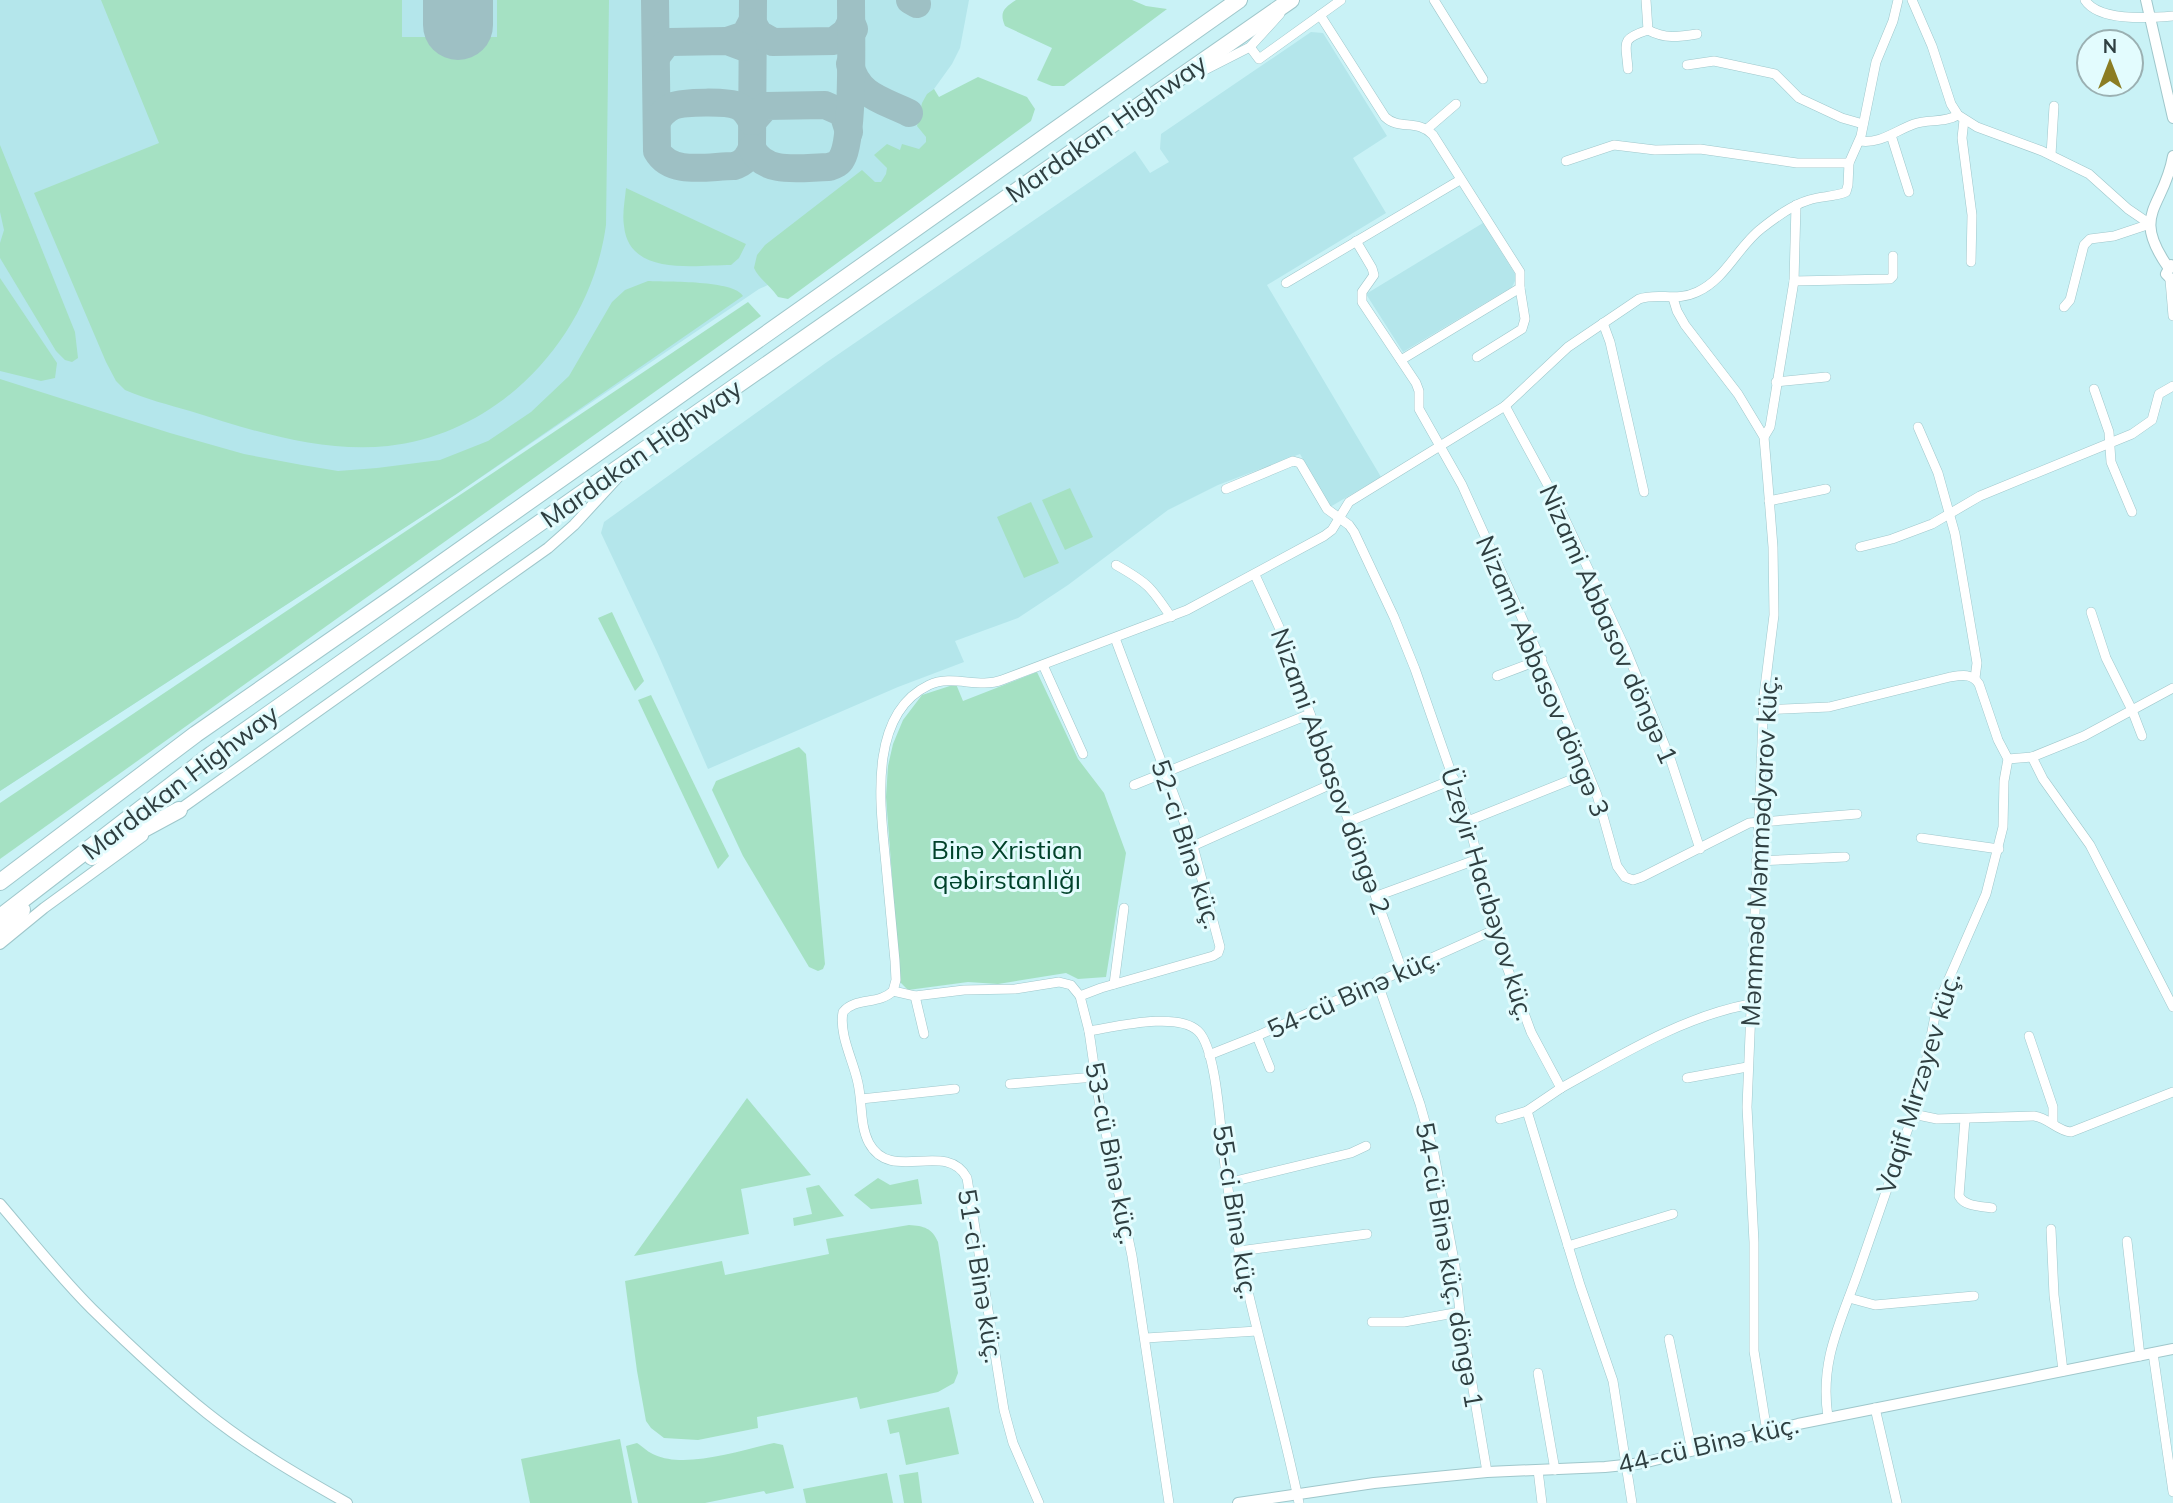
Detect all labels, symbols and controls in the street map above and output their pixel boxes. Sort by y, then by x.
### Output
north arrow [2075,28,2145,98]
text: N [2103,34,2117,58]
street label: Mardakan Highway [999,46,1213,210]
street label: Mardakan Highway [534,371,748,535]
street label: Nizami Abbasov döngə 1 [1532,479,1686,769]
street label: Nizami Abbasov döngə 3 [1469,530,1617,822]
street label: Nizami Abbasov döngə 2 [1264,623,1398,919]
street label: Məmməd Məmmədyarov küç. [1733,675,1785,1027]
street label: Mardakan Highway [75,697,285,867]
street label: 52-ci Binə küç. [1144,755,1230,933]
street label: Üzeyir Hacıbəyov küç. [1434,763,1542,1025]
park label: Binə Xristian qəbirstanlığı [931,833,1083,896]
street label: 54-cü Binə küç. [1262,940,1444,1046]
street label: Vaqif Mirzəyev küç. [1869,968,1967,1198]
street label: 53-cü Binə küç. [1078,1059,1146,1247]
street label: 54-cü Binə küç. döngə 1 [1409,1120,1491,1410]
street label: 55-ci Binə küç. [1206,1122,1266,1302]
street label: 51-ci Binə küç. [951,1186,1011,1366]
street label: 44-cü Binə küç. [1614,1407,1802,1481]

